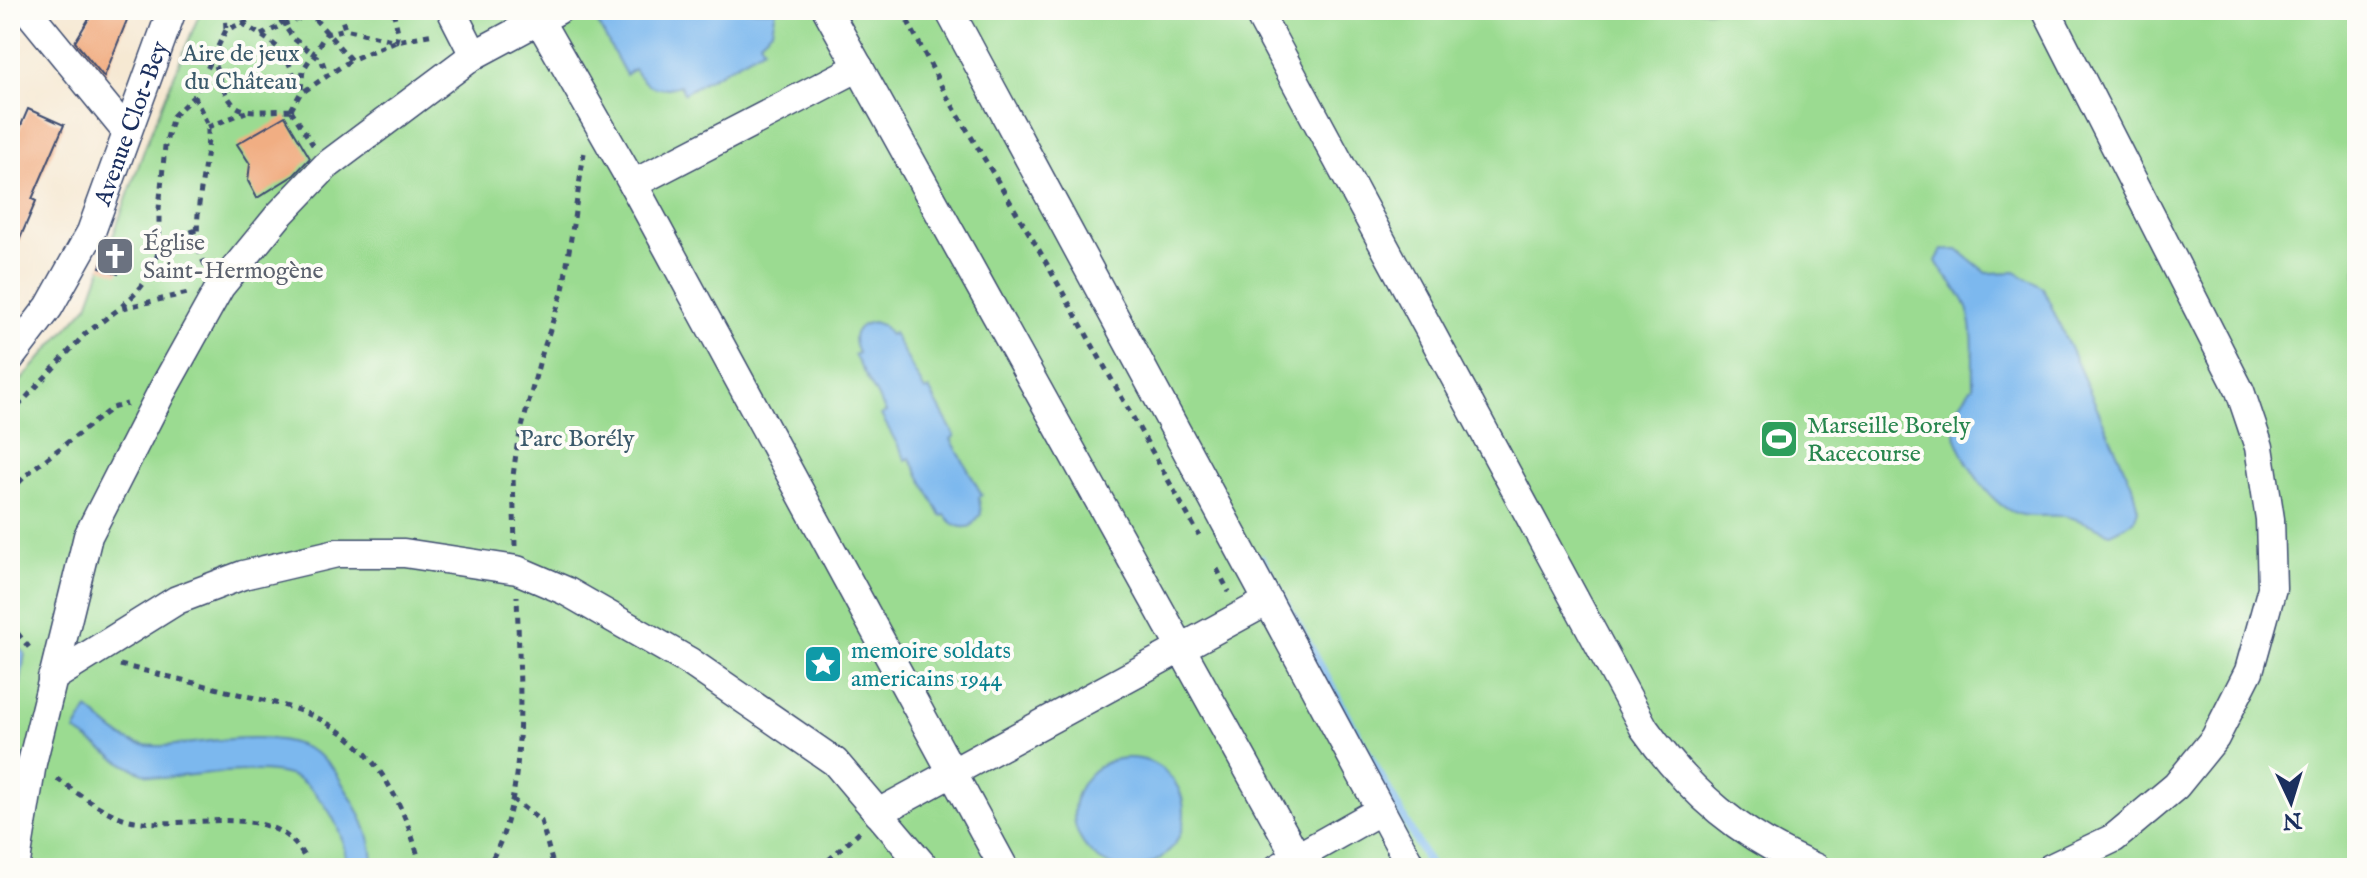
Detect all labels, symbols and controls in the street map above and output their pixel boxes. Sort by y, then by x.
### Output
street label: Avenue Clot-Bey [88,37,176,211]
park label: Aire de jeux du Château [181,39,300,98]
place label: Église Saint-Hermogène [143,228,324,287]
church icon: Église Saint-Hermogène [94,235,136,277]
place label: Marseille Borely Racecourse [1807,411,1971,470]
sports icon: Marseille Borely Racecourse [1758,418,1800,460]
park label: Parc Borély [519,424,635,455]
place label: memoire soldats americains 1944 [851,636,1011,695]
place icon: memoire soldats americains 1944 [802,643,844,685]
north arrow [2251,762,2331,842]
text: N [2282,805,2304,835]

